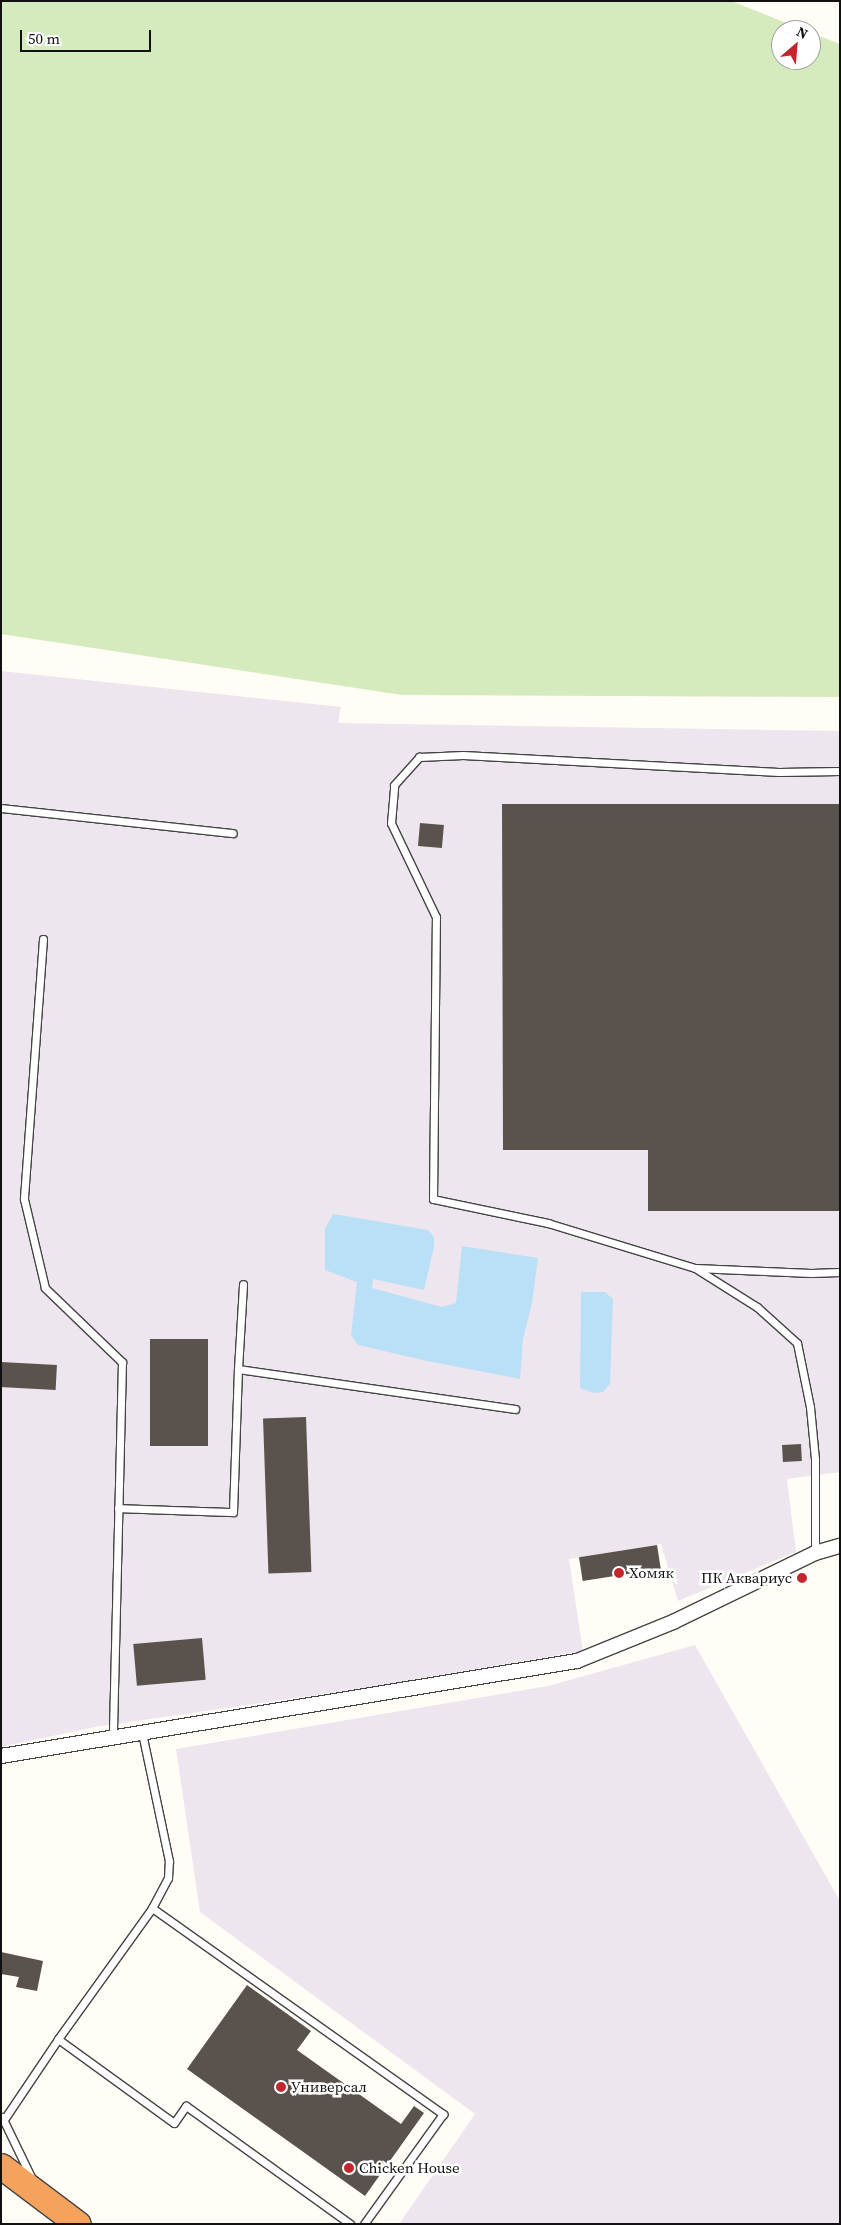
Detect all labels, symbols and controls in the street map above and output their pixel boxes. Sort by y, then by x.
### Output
scale bar [22,20,154,52]
north arrow [771,20,821,70]
text: N [793,21,811,44]
text: 50 m [28,28,60,49]
place label: Хомяк [629,1564,674,1582]
marker: Хомяк [613,1567,625,1579]
place label: ПК Аквариус [701,1569,792,1587]
marker: ПК Аквариус [796,1572,808,1584]
place label: Универсал [291,2078,367,2096]
marker: Универсал [275,2081,287,2093]
place label: Chicken House [359,2159,460,2177]
marker: Chicken House [343,2162,355,2174]

